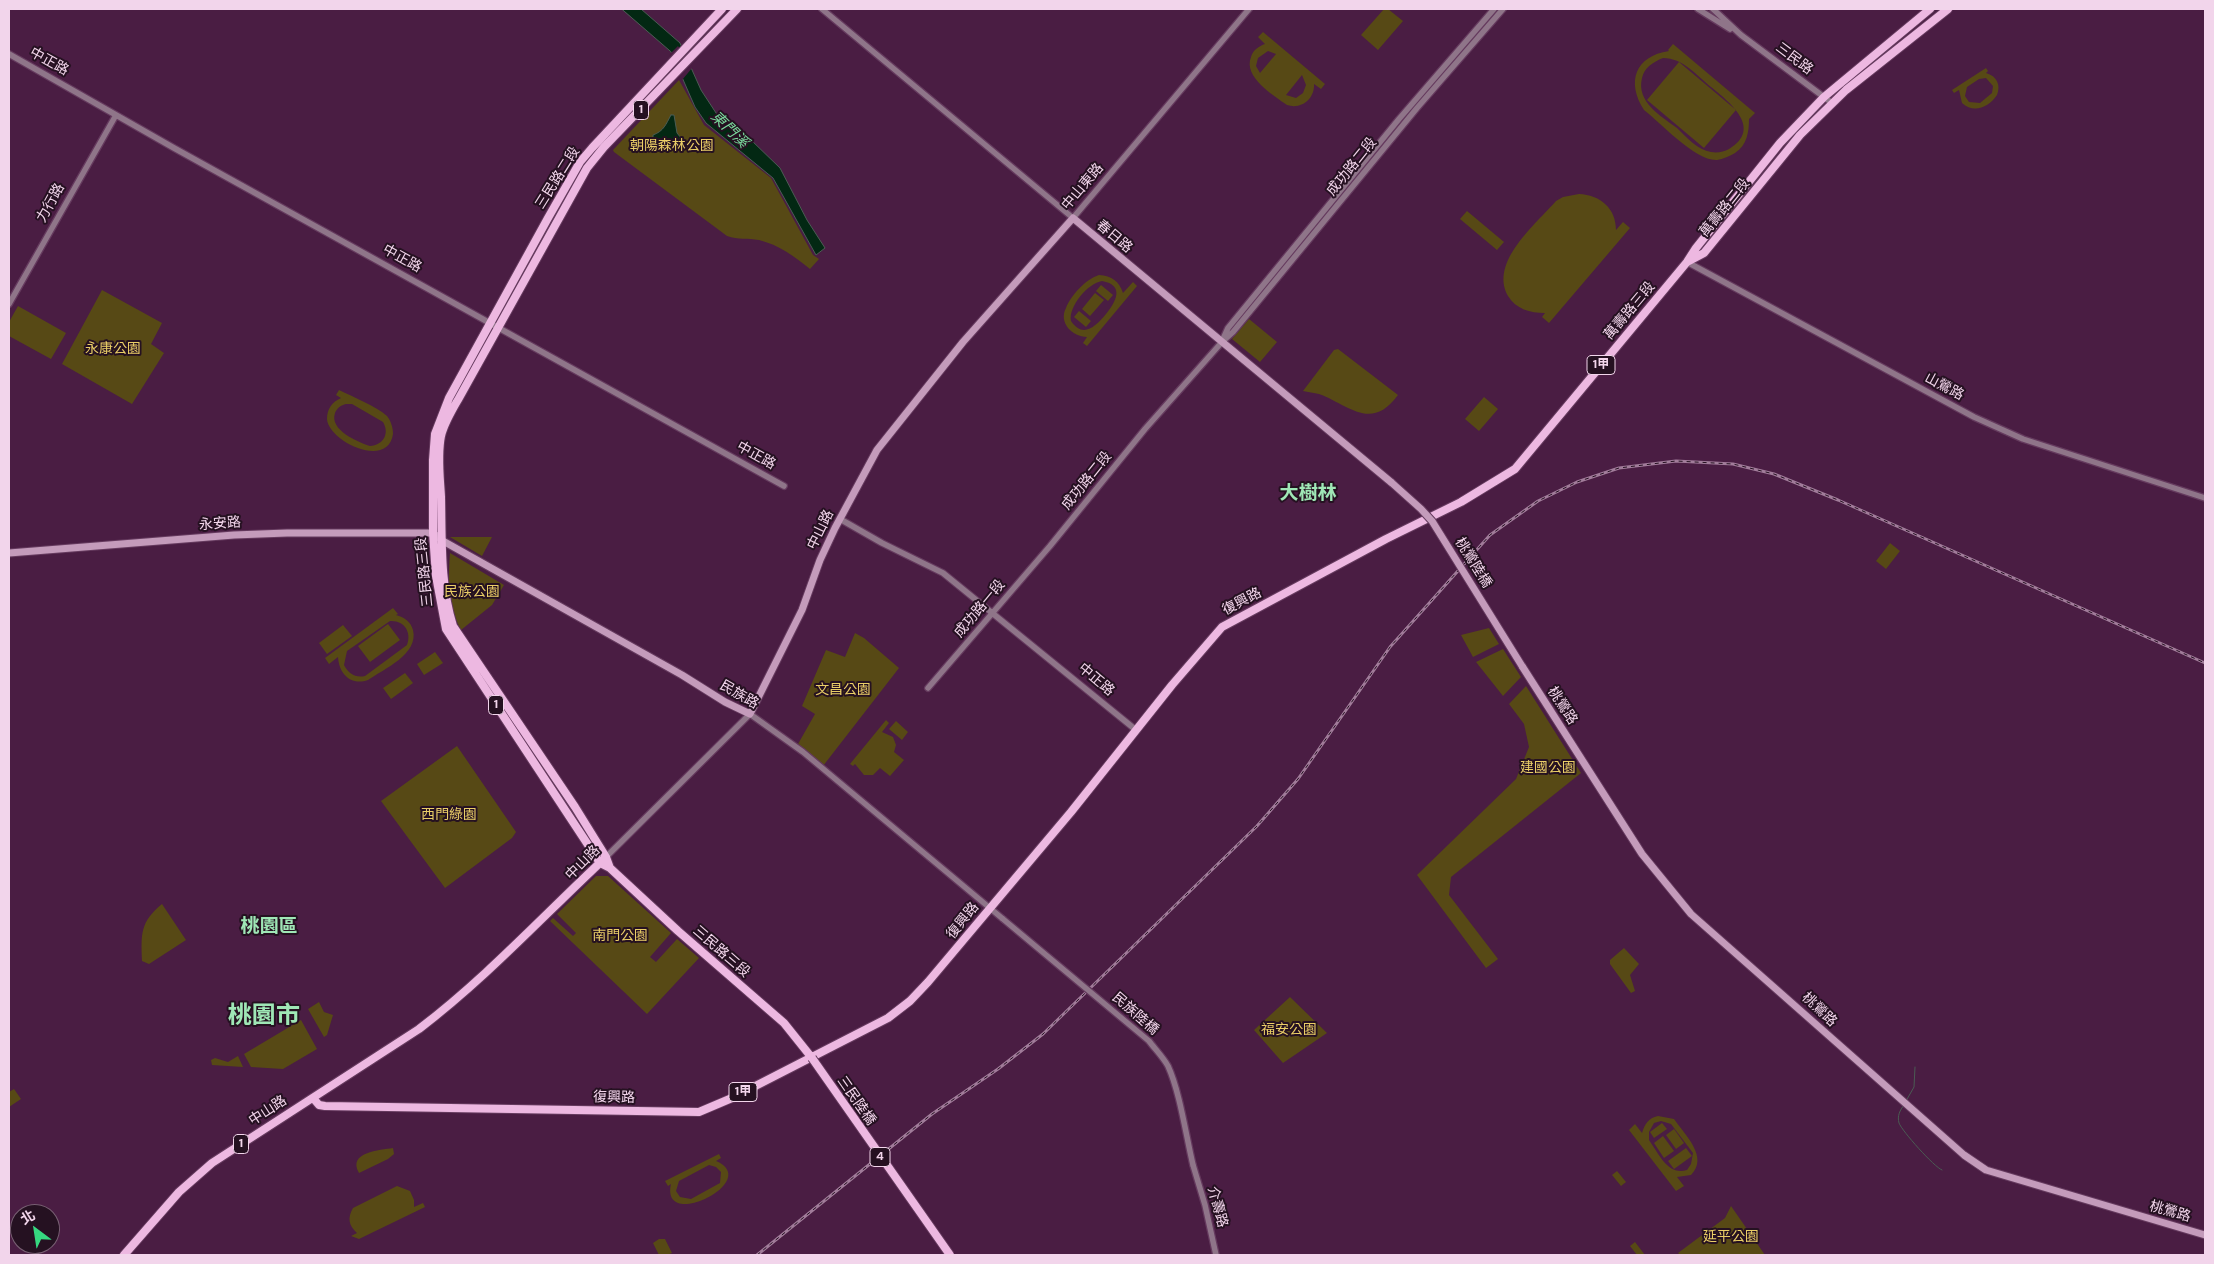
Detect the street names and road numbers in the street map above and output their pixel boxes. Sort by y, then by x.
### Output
street label: 三民路 [1772,40,1816,78]
street label: 中正路 [27,44,71,80]
road number: 1 [634,100,648,120]
street label: 成功路二段 [1323,135,1381,199]
street label: 三民路二段 [532,144,584,212]
street label: 中山東路 [1059,160,1107,214]
street label: 萬壽路二段 [1696,176,1754,240]
street label: 力行路 [33,181,69,225]
street label: 春日路 [1093,217,1135,257]
street label: 中正路 [380,241,424,277]
street label: 萬壽路三段 [1601,279,1659,343]
road number: 1甲 [1587,356,1615,374]
street label: 山鶯路 [1922,370,1966,404]
street label: 中正路 [734,438,778,474]
street label: 成功路二段 [1058,449,1116,513]
street label: 中山路 [804,507,838,553]
street label: 永安路 [198,514,242,534]
street label: 桃鶯陸橋 [1451,535,1495,591]
street label: 三民路三段 [413,536,437,608]
street label: 成功路一段 [951,577,1009,641]
street label: 復興路 [1220,585,1264,619]
street label: 中正路 [1075,660,1117,700]
street label: 民族路 [717,677,761,713]
street label: 桃鶯路 [1544,684,1580,728]
road number: 1 [488,696,504,714]
street label: 中山路 [562,842,604,884]
street label: 復興路 [943,899,983,943]
street label: 三民路三段 [689,923,753,981]
street label: 民族陸橋 [1108,989,1162,1039]
street label: 桃鶯路 [1798,990,1840,1030]
street label: 三民陸橋 [833,1073,879,1129]
road number: 1甲 [729,1082,757,1102]
street label: 復興路 [593,1089,635,1107]
street label: 中山路 [246,1093,290,1129]
road number: 1 [234,1134,248,1154]
road number: 4 [870,1148,890,1166]
street label: 介壽路 [1203,1185,1231,1229]
street label: 桃鶯路 [2147,1198,2193,1226]

